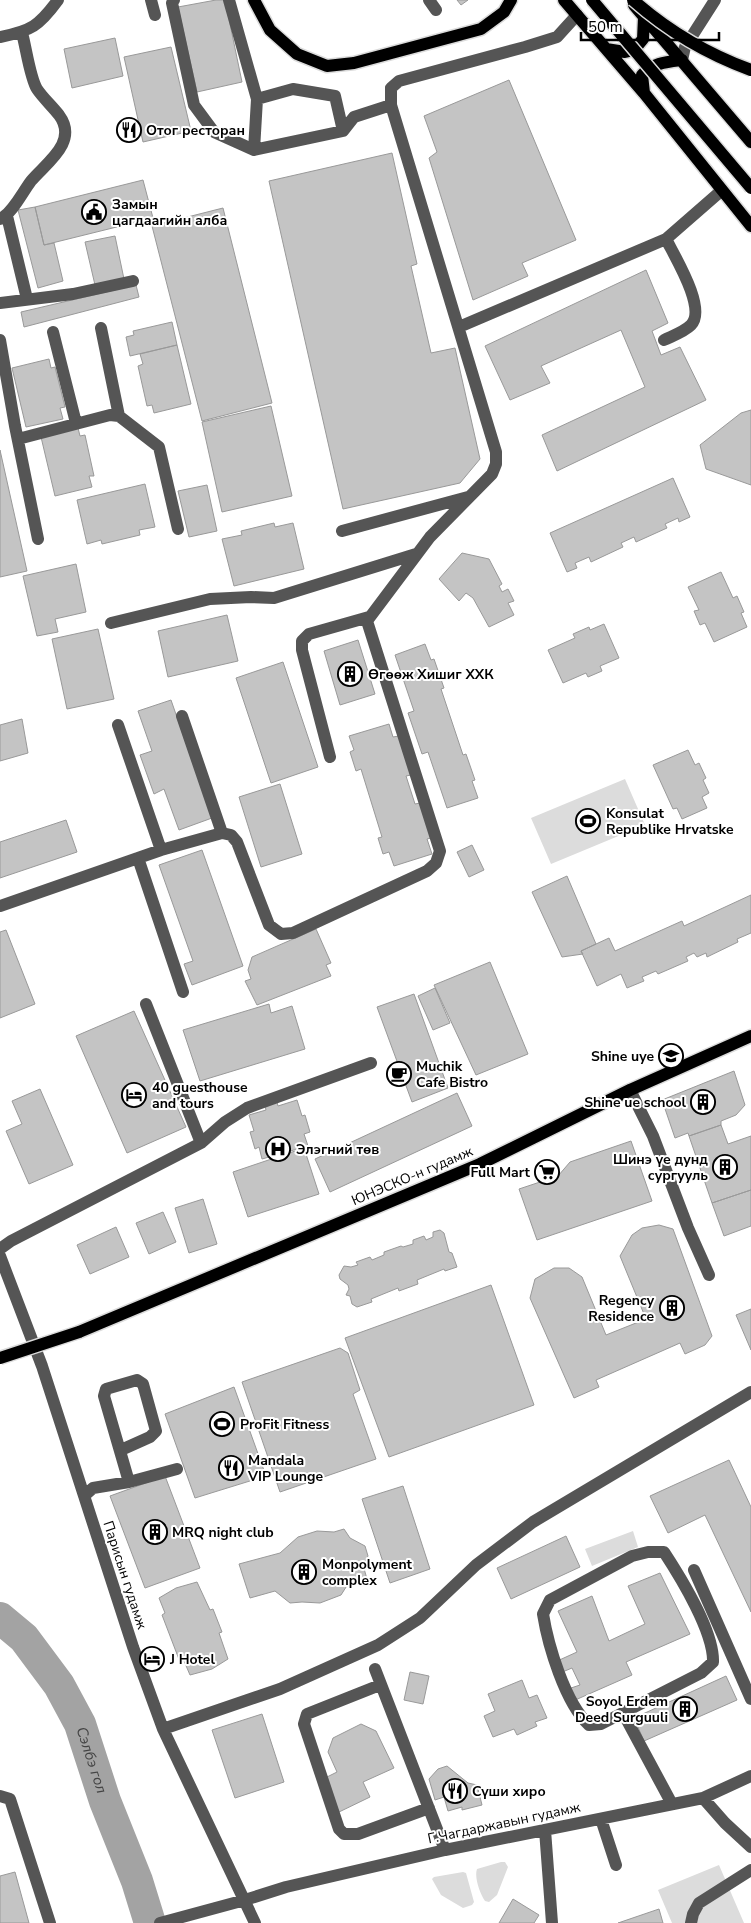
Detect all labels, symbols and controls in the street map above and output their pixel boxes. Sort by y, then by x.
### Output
scale bar [581,10,718,42]
text: 50 m [588,17,623,37]
restaurant icon: Отог ресторан [116,117,142,143]
place label: Отог ресторан [146,121,245,140]
place label: Замын цагдаагийн алба [112,195,227,230]
public building icon: Замын цагдаагийн алба [81,199,107,225]
building icon: Өгөөж Хишиг ХХК [337,661,363,687]
place label: Өгөөж Хишиг ХХК [368,665,494,684]
place label: Konsulat Republike Hrvatske [606,804,734,839]
sports icon: Konsulat Republike Hrvatske [575,808,601,834]
school or university icon: Shine uye [658,1043,684,1069]
place label: Shine uye [591,1047,654,1066]
place label: Muchik Cafe Bistro [416,1057,488,1092]
cafe icon: Muchik Cafe Bistro [386,1061,412,1087]
place label: 40 guesthouse and tours [152,1078,248,1113]
hotel icon: 40 guesthouse and tours [121,1082,147,1108]
building icon: Shine ue school [690,1089,716,1115]
place label: Shine ue school [584,1093,687,1112]
hospital icon: Элэгний төв [265,1136,291,1162]
place label: Элэгний төв [296,1140,379,1159]
street label: ЮНЭСКО-н гудамж [348,1142,476,1210]
place label: Шинэ үе дунд сургууль [613,1150,708,1185]
building icon: Шинэ үе дунд сургууль [712,1154,738,1180]
supermarket icon: Full Mart [534,1159,560,1185]
place label: Full Mart [470,1163,531,1182]
place label: Regency Residence [588,1291,655,1326]
building icon: Regency Residence [659,1295,685,1321]
sports icon: ProFit Fitness [209,1411,235,1437]
place label: ProFit Fitness [240,1415,329,1434]
place label: Mandala VIP Lounge [247,1451,323,1486]
restaurant icon: Mandala VIP Lounge [218,1455,244,1481]
street label: Парисын гудамж [99,1519,151,1631]
building icon: MRQ night club [142,1519,168,1545]
place label: MRQ night club [172,1523,274,1542]
place label: Monpolyment complex [322,1555,413,1590]
building icon: Monpolyment complex [291,1559,317,1585]
hotel icon: J Hotel [139,1646,165,1672]
place label: J Hotel [169,1650,215,1669]
place label: Soyol Erdem Deed Surguuli [575,1692,668,1727]
building icon: Soyol Erdem Deed Surguuli [672,1696,698,1722]
water label: Сэлбэ гол [72,1724,112,1796]
restaurant icon: Сүши хиро [442,1778,468,1804]
place label: Сүши хиро [472,1782,546,1801]
street label: Г.Чагдаржавын гудамж [426,1798,582,1848]

